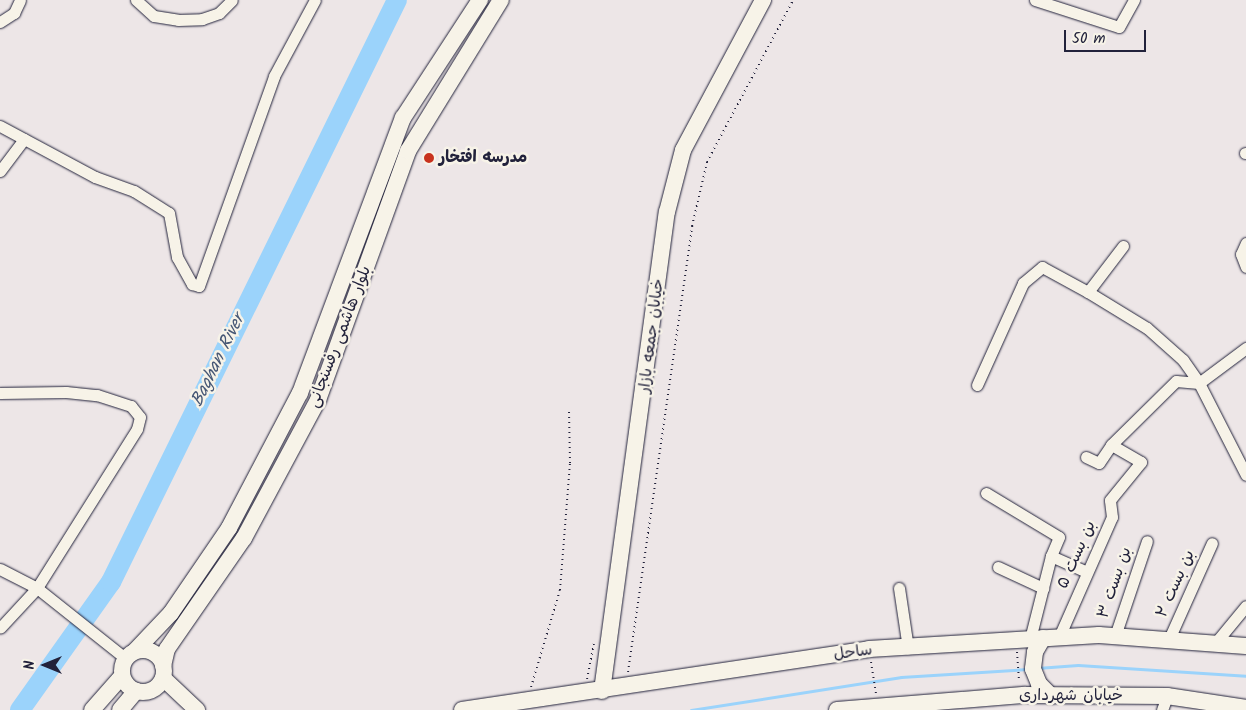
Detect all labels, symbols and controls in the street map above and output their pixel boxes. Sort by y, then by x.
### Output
scale bar [1066,20,1148,52]
text: 50 m [1072,27,1106,51]
place label: مدرسه افتخار [439,148,527,168]
marker: مدرسه افتخار [423,152,435,164]
street label: بلوار هاشمی رفسنجانی [304,263,376,411]
street label: خیابان جمعه بازار [635,278,669,394]
water label: Baghan River [187,311,251,411]
street label: بن بست ۵ [1054,518,1100,592]
street label: بن بست ۳ [1094,545,1136,621]
street label: بن بست ۲ [1153,547,1199,621]
north arrow [20,640,70,690]
street label: ساحل [832,641,874,665]
text: N [19,661,41,669]
street label: خیابان شهرداری [1019,686,1123,706]

